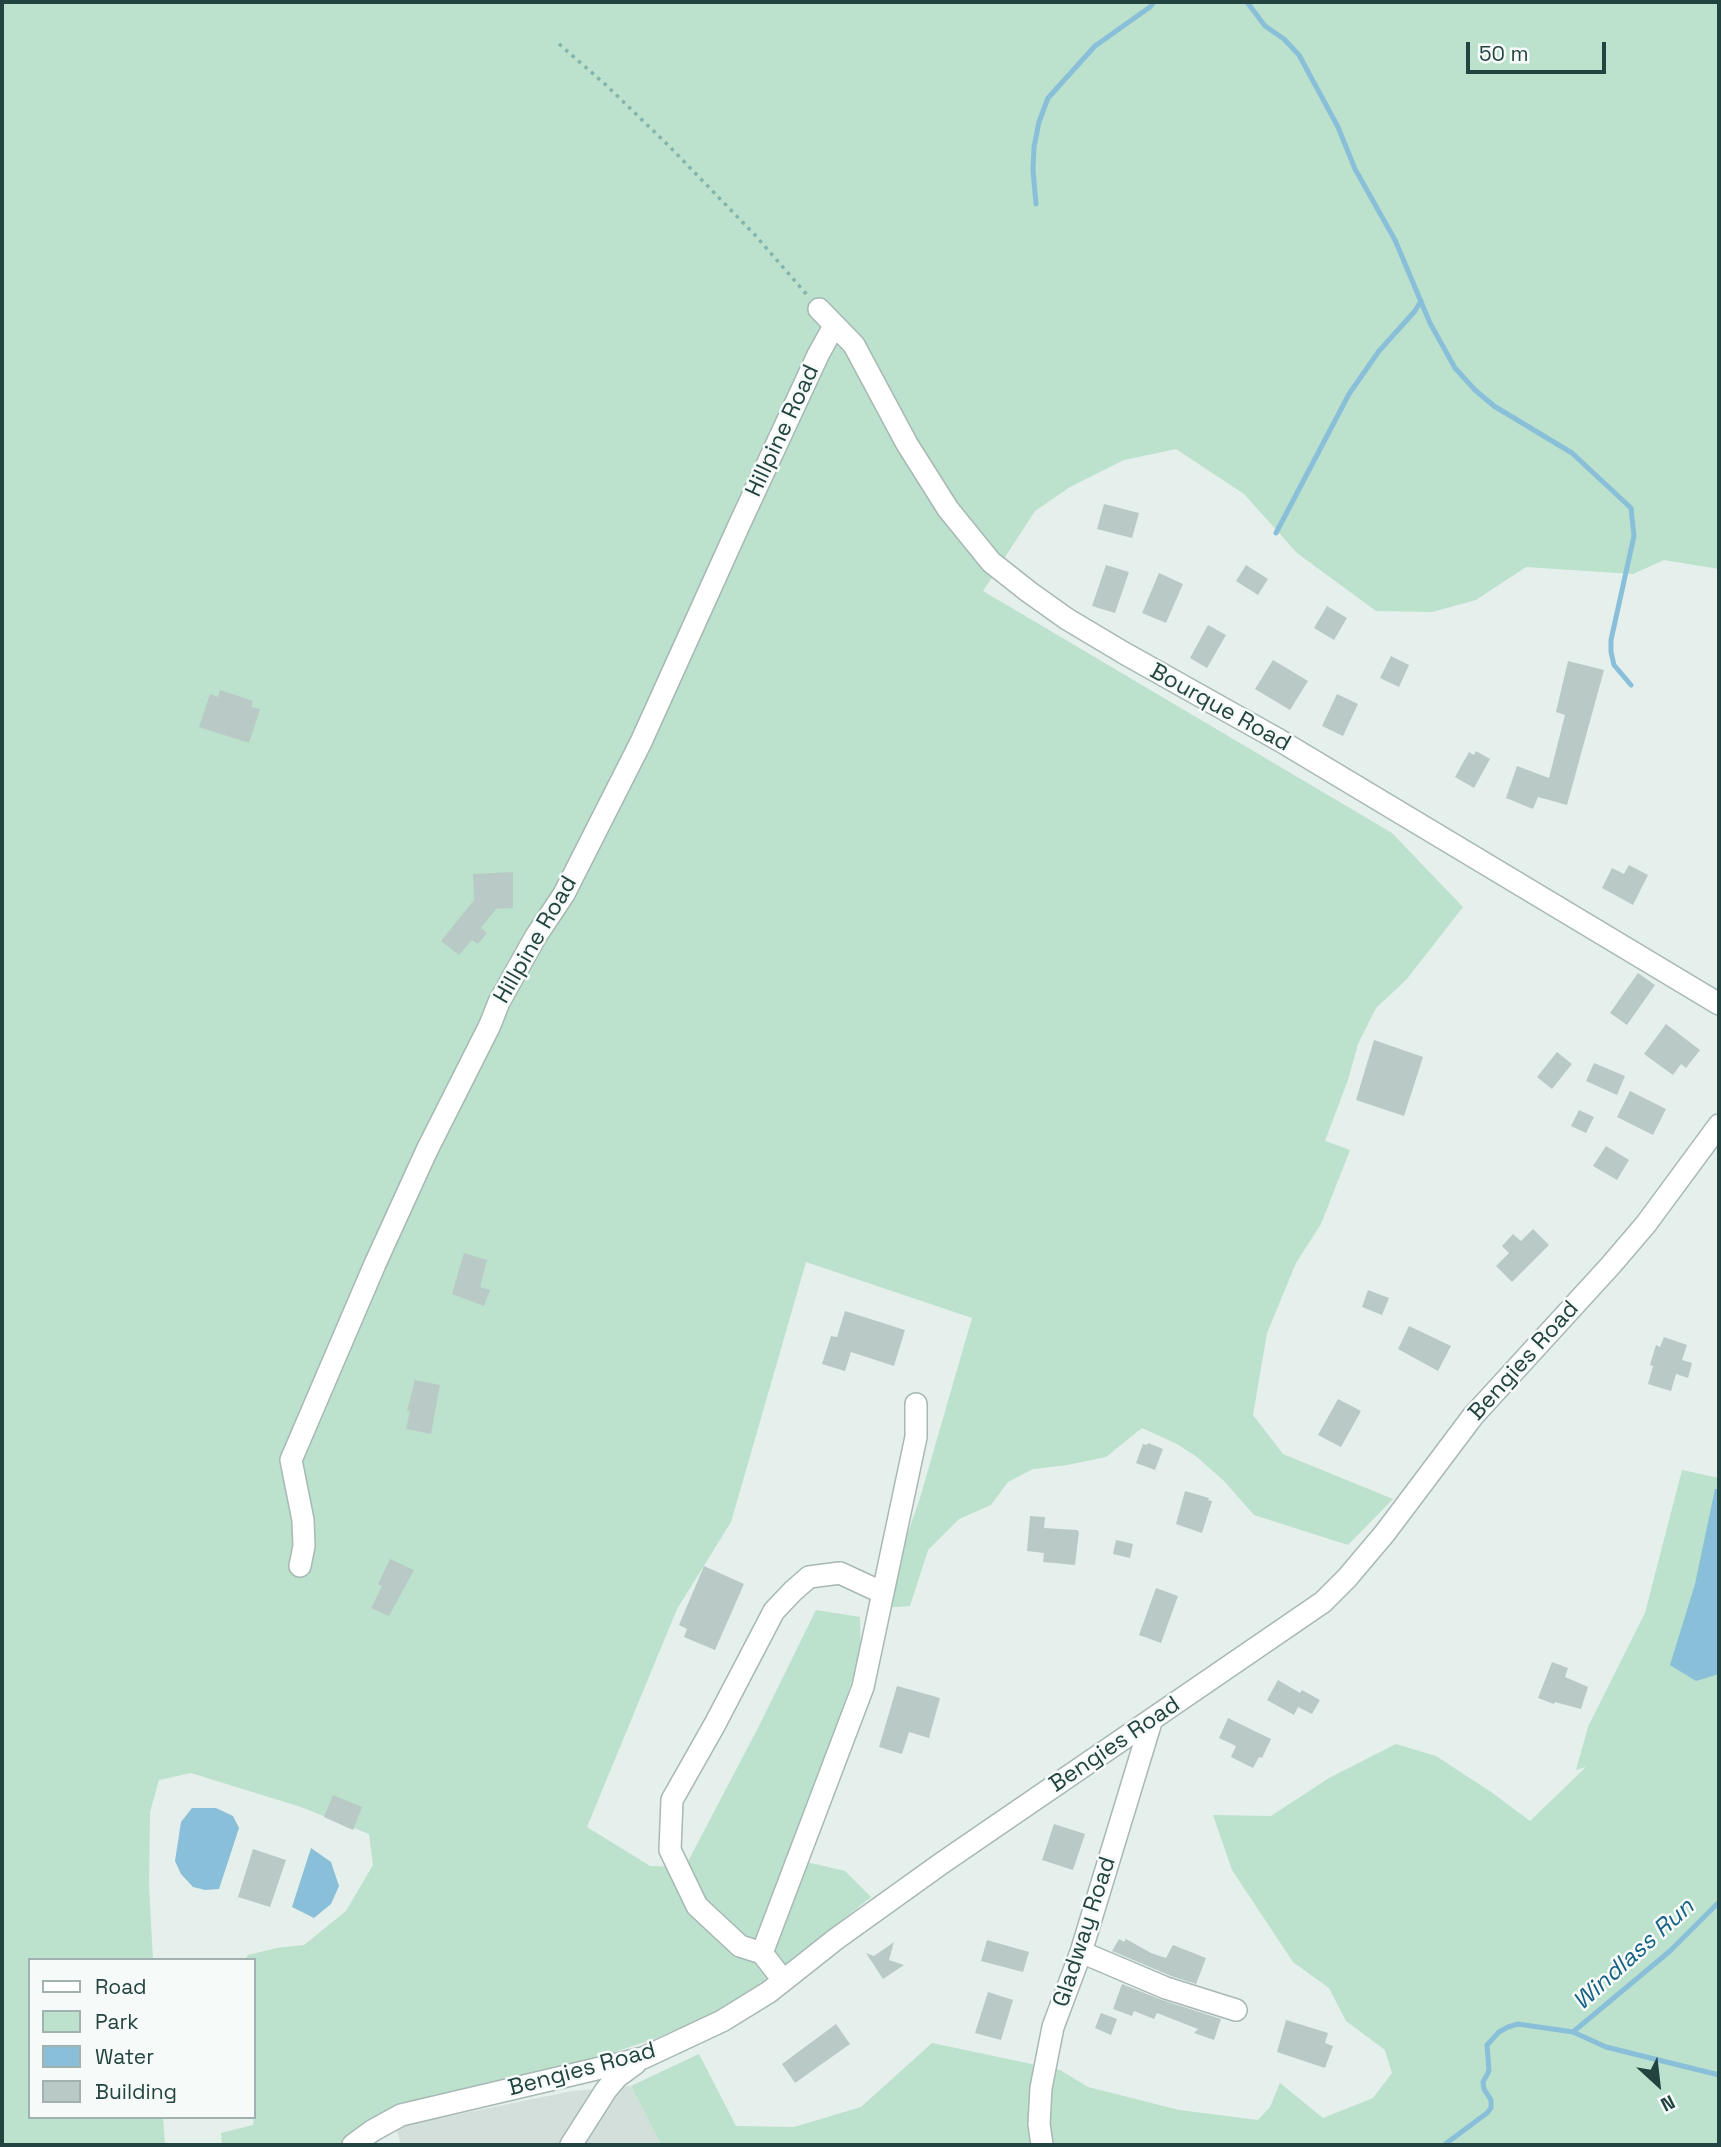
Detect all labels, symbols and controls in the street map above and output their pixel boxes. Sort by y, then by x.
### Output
scale bar [1469,28,1609,72]
text: 50 m [1479,40,1529,67]
street label: Hillpine Road [740,361,826,501]
street label: Bourque Road [1145,658,1295,758]
street label: Hillpine Road [488,871,584,1009]
street label: Bengies Road [1463,1296,1585,1426]
street label: Bengies Road [1045,1691,1185,1799]
street label: Gladway Road [1048,1853,1122,2011]
water label: Windlass Run [1568,1893,1700,2017]
legend [28,1958,256,2119]
text: Road [95,1973,147,2000]
text: Park [95,2008,139,2035]
street label: Bengies Road [505,2037,659,2103]
text: Water [95,2043,154,2070]
north arrow [1623,2049,1693,2119]
text: Building [95,2078,177,2105]
text: N [1656,2089,1679,2117]

